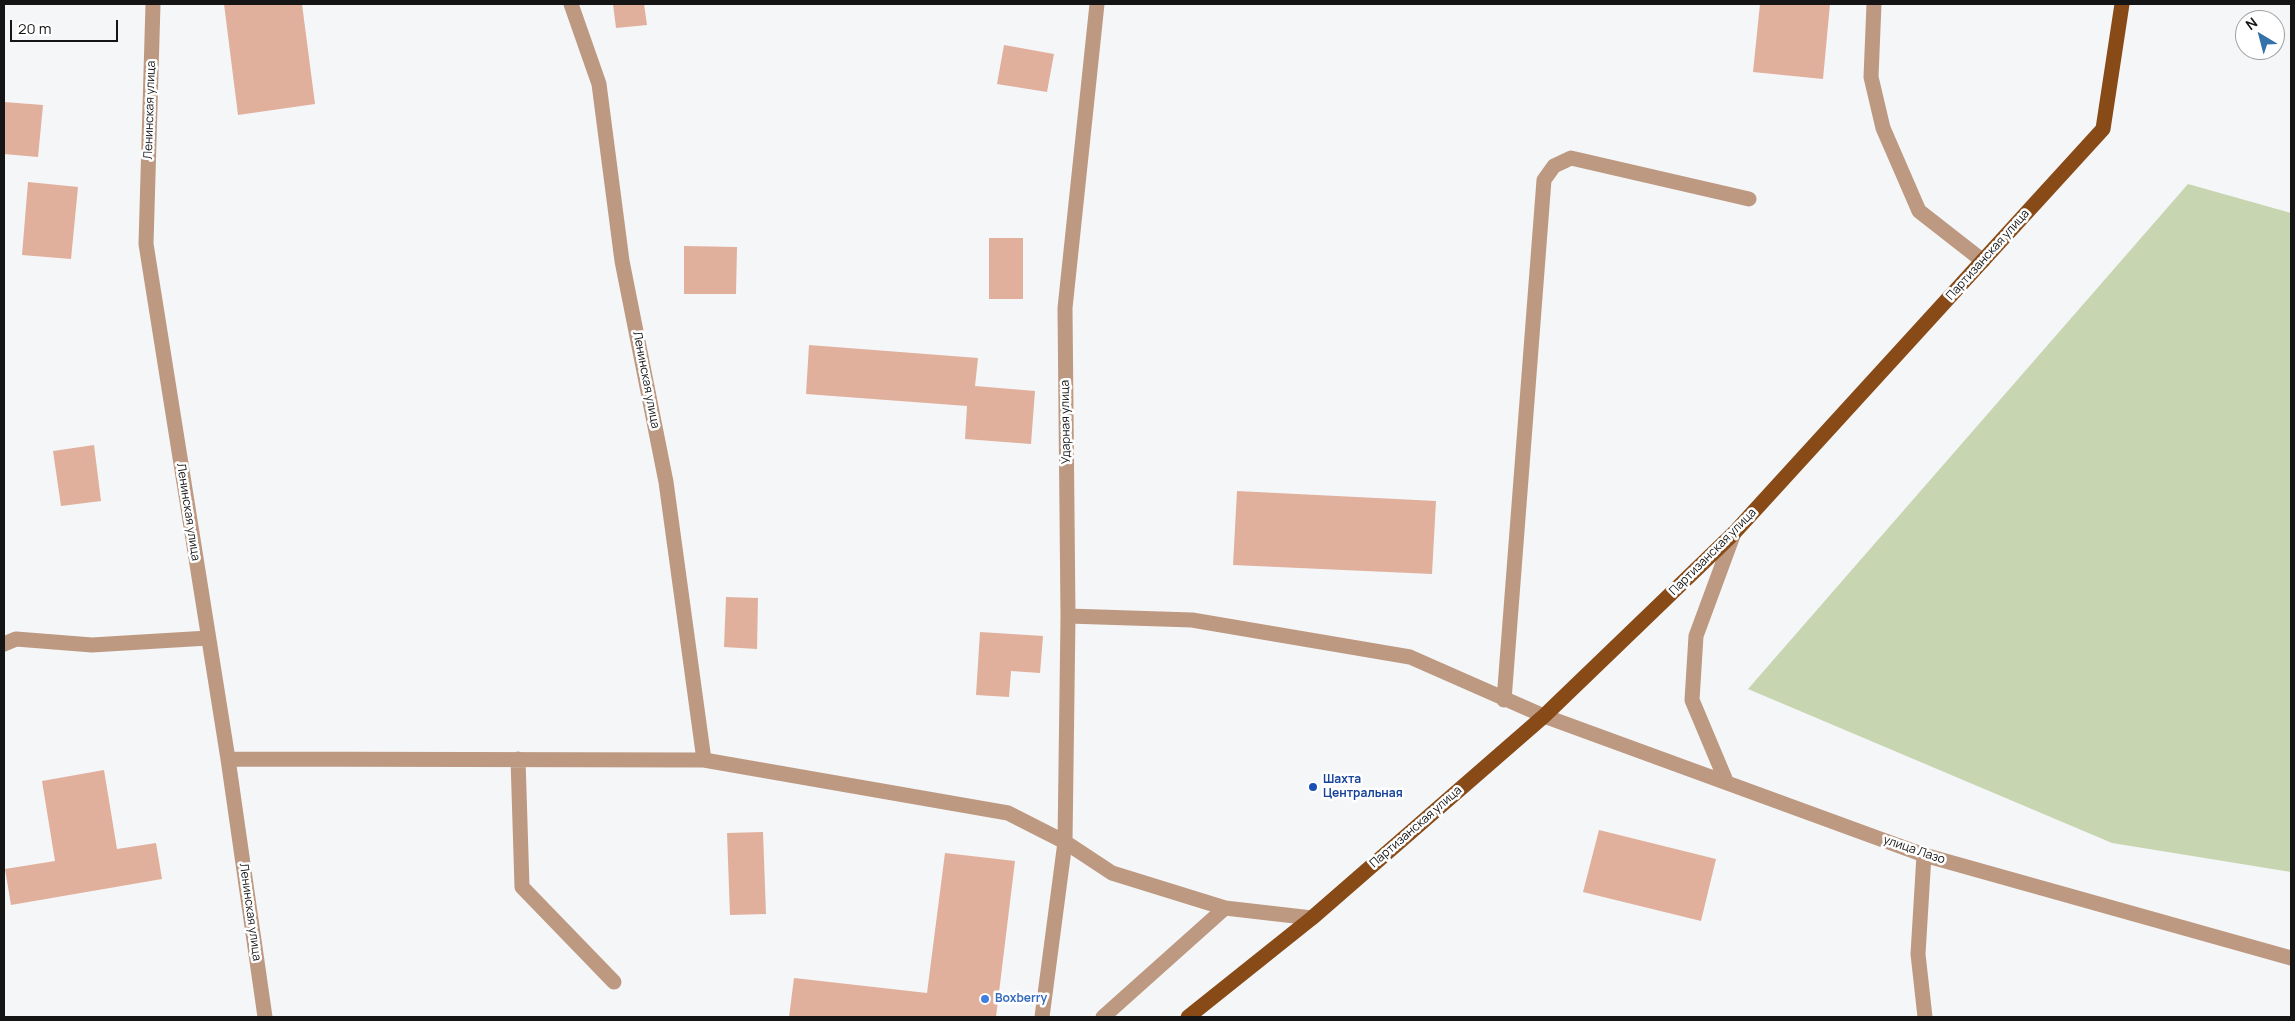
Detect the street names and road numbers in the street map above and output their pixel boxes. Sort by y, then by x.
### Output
street label: Ленинская улица [141,60,159,160]
street label: Партизанская улица [1944,207,2032,303]
street label: Ленинская улица [630,330,662,430]
street label: Ударная улица [1058,380,1074,464]
street label: Ленинская улица [173,462,203,562]
street label: Партизанская улица [1667,506,1759,598]
street label: Партизанская улица [1367,783,1465,871]
street label: улица Лазо [1881,833,1947,867]
street label: Ленинская улица [236,862,264,962]

